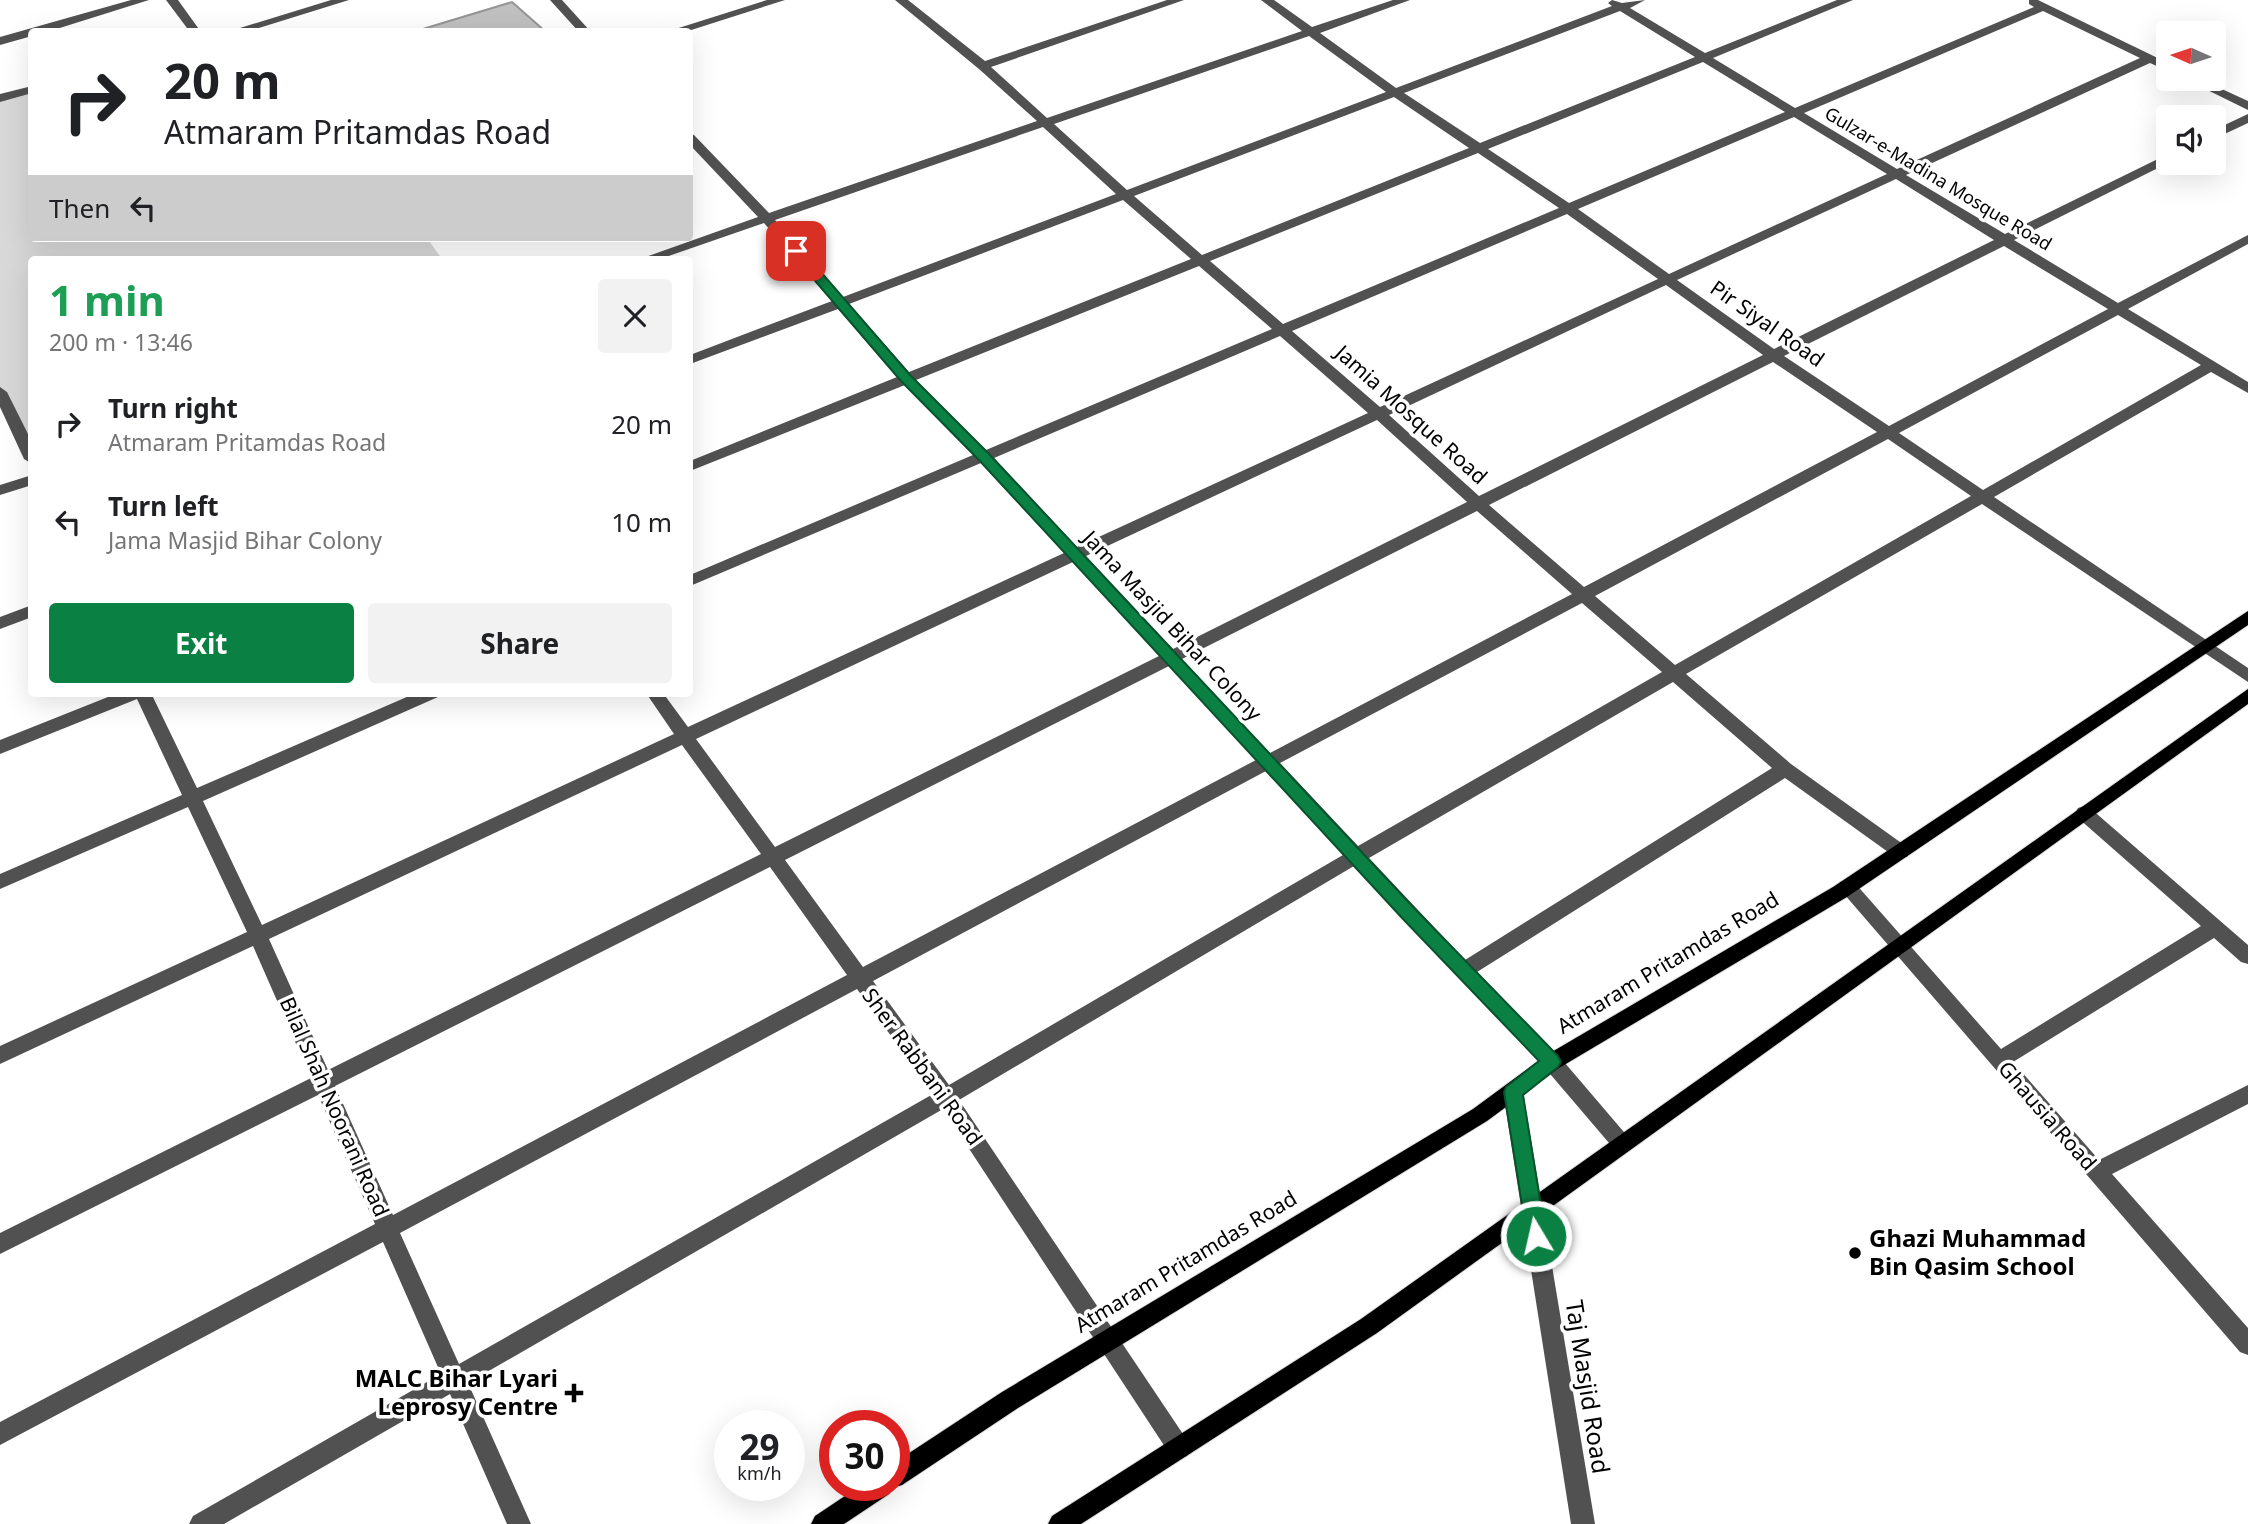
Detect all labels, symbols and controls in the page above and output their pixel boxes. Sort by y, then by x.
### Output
north arrow [2156,21,2226,91]
map controls [2156,21,2226,175]
text: 20 m [164,47,281,113]
icon: right [49,56,140,147]
street label: Gulzar-e-Madina Mosque Road [1821,101,2056,256]
button: sound [2156,105,2226,175]
text: Atmaram Pritamdas Road [164,110,551,153]
icon: left [124,189,162,227]
text: Then [49,190,110,226]
pin [766,221,826,281]
icon: arrive [777,232,815,270]
text: 1 min [49,271,165,328]
street label: Pir Siyal Road [1705,274,1830,373]
button: close [598,279,672,353]
text: 200 m · 13:46 [49,326,193,358]
street label: Jamia Mosque Road [1328,337,1494,490]
text: Turn right [108,390,238,426]
icon: right [49,405,87,443]
text: 20 m [611,406,672,442]
text: Atmaram Pritamdas Road [108,426,386,458]
text: Turn left [108,488,219,524]
icon: left [49,503,87,541]
text: 10 m [611,504,672,540]
street label: Jama Masjid Bihar Colony [1076,523,1268,727]
text: Jama Masjid Bihar Colony [108,524,382,556]
button: Exit [49,603,354,683]
button: Share [368,603,672,683]
street label: Atmaram Pritamdas Road [1551,885,1784,1040]
street label: Sher Rabbani Road [856,982,989,1150]
street label: Bilal Shah Noorani Road [274,992,396,1221]
street label: Ghausia Road [1993,1055,2103,1176]
street label: Atmaram Pritamdas Road [1069,1184,1302,1339]
position arrow [1499,1199,1573,1273]
place label: Ghazi Muhammad Bin Qasim School [1869,1221,2086,1282]
marker: Ghazi Muhammad Bin Qasim School [1847,1245,1863,1261]
street label: Taj Masjid Road [1558,1298,1618,1476]
place label: MALC Bihar Lyari Leprosy Centre [355,1361,558,1422]
marker: MALC Bihar Lyari Leprosy Centre [564,1383,584,1403]
speed limit sign: 30 [819,1410,910,1501]
text: 29 [739,1423,780,1470]
text: km/h [737,1461,782,1485]

